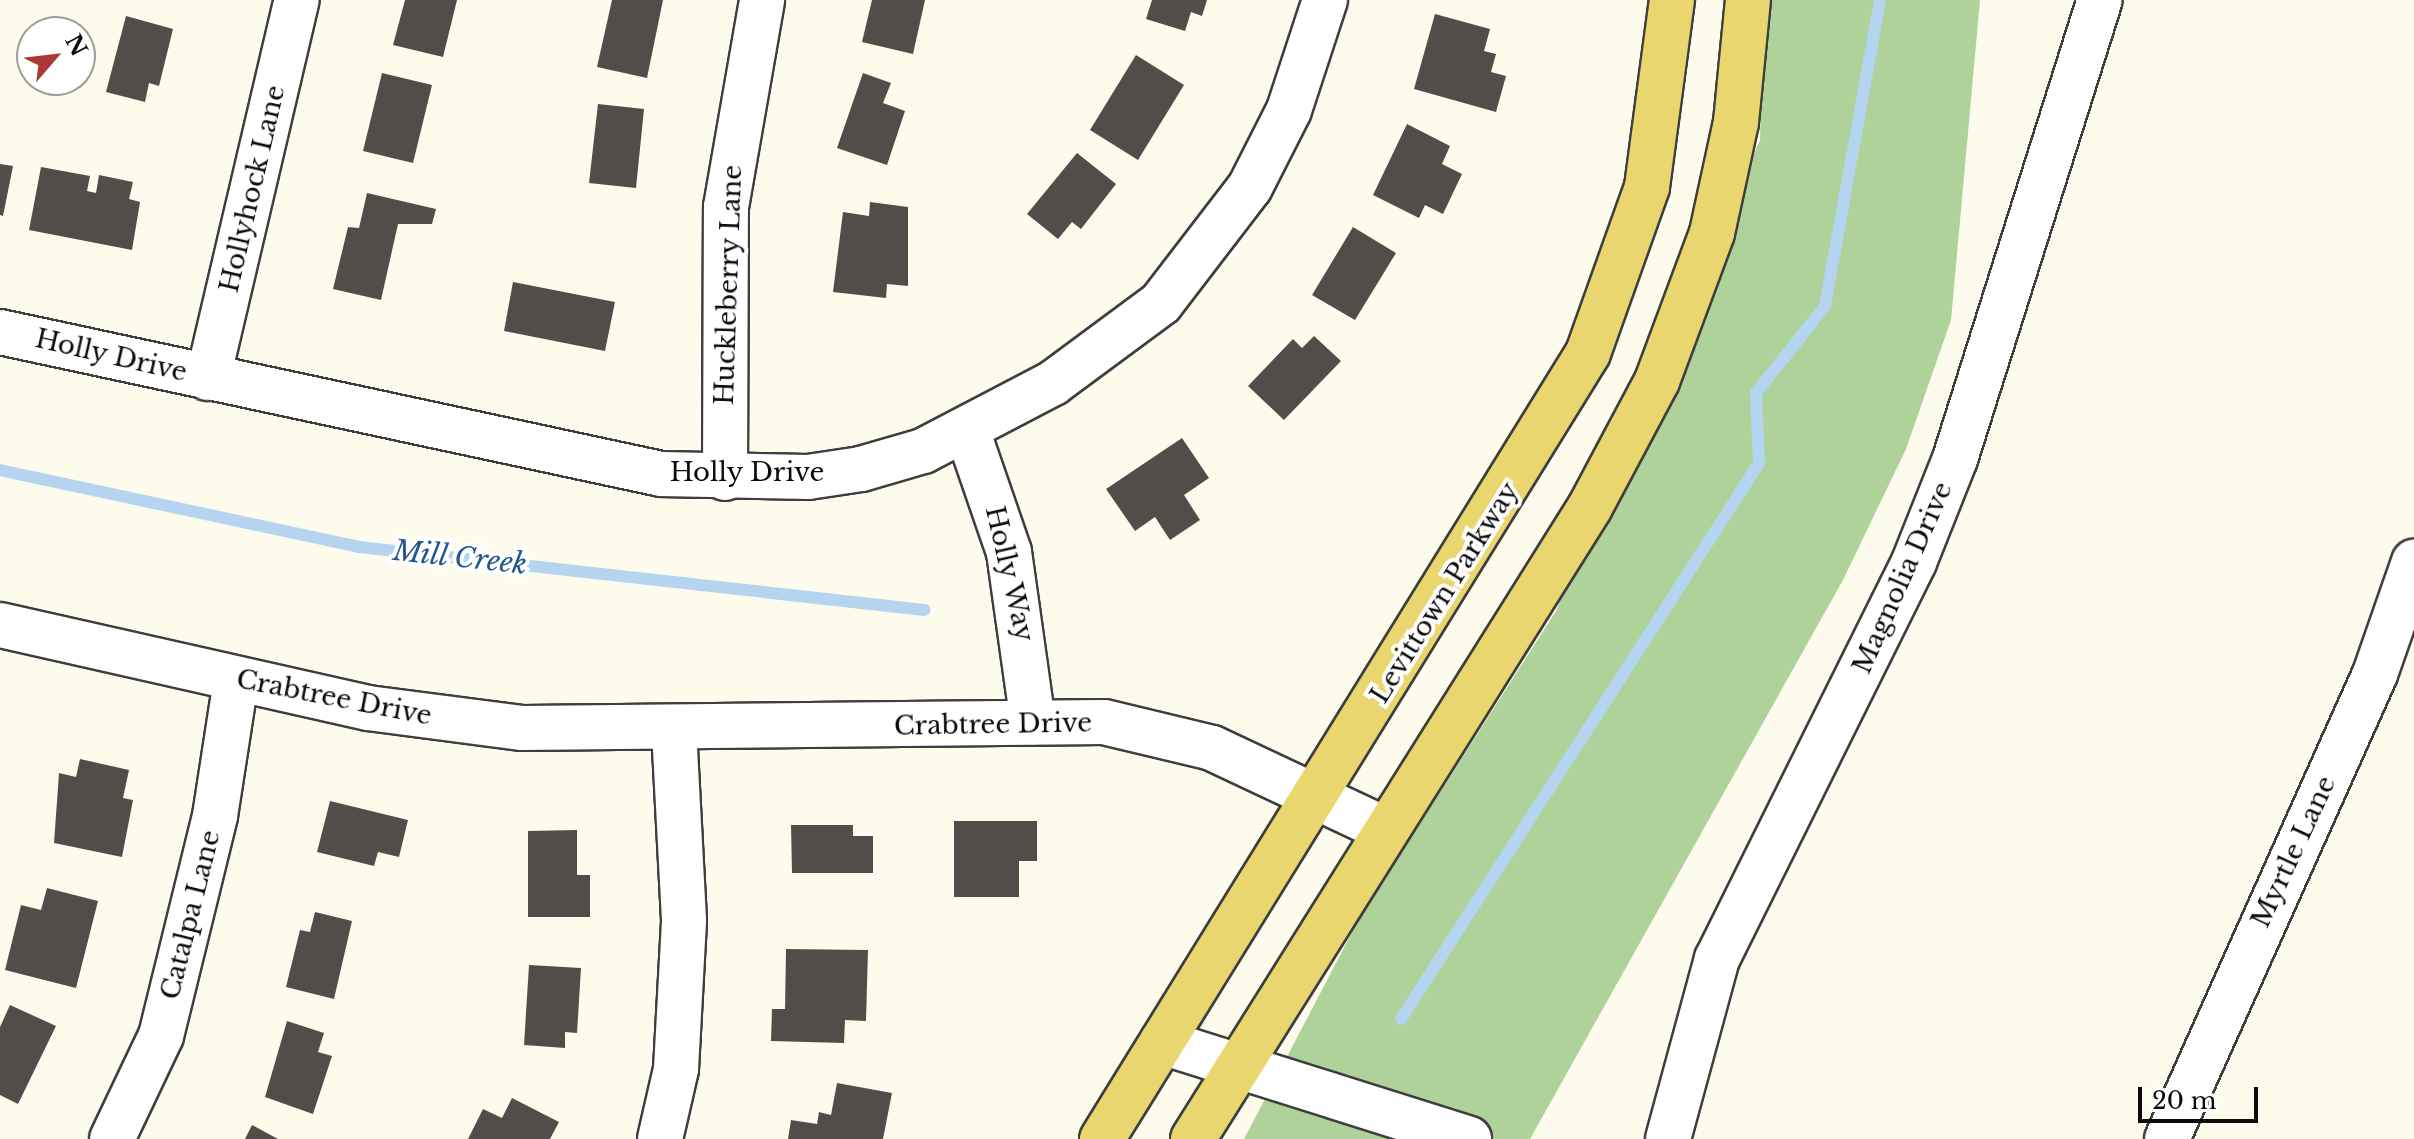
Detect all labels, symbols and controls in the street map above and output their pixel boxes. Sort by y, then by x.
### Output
north arrow [16,16,96,96]
text: N [59,30,93,61]
street label: Hollyhock Lane [214,82,292,296]
street label: Huckleberry Lane [709,164,749,406]
street label: Holly Drive [32,323,190,389]
street label: Holly Drive [669,457,825,489]
street label: Levittown Parkway [1364,477,1526,709]
street label: Magnolia Drive [1847,477,1959,679]
street label: Holly Way [978,502,1040,646]
water label: Mill Creek [391,534,529,582]
street label: Crabtree Drive [234,664,434,732]
street label: Crabtree Drive [894,708,1092,742]
street label: Myrtle Lane [2245,771,2343,933]
street label: Catalpa Lane [155,827,227,1003]
scale bar [2142,1071,2262,1121]
text: 20 m [2152,1086,2217,1115]

